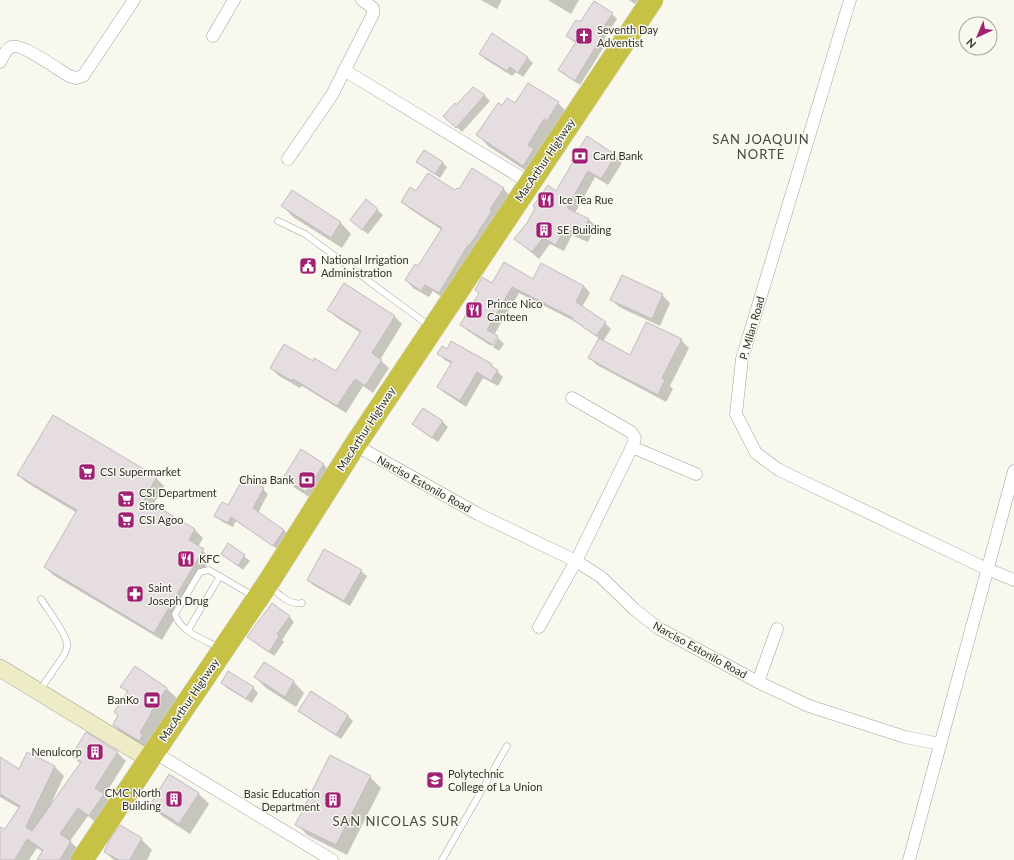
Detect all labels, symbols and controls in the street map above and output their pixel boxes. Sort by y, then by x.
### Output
north arrow [958,16,998,56]
place label: Seventh Day Adventist [597,23,658,49]
church icon: Seventh Day Adventist [574,26,594,46]
text: N [963,36,978,51]
street label: MacArthur Highway [512,115,577,204]
district label: SAN JOAQUIN NORTE [712,131,810,162]
bank icon: Card Bank [570,146,590,166]
place label: Card Bank [593,149,643,162]
restaurant icon: Ice Tea Rue [536,190,556,210]
place label: Ice Tea Rue [559,193,613,206]
building icon: SE Building [534,220,554,240]
place label: SE Building [557,223,611,236]
place label: National Irrigation Administration [321,253,409,279]
public building icon: National Irrigation Administration [298,256,318,276]
street label: P. Milan Road [736,295,767,361]
place label: Prince Nico Canteen [487,297,542,323]
restaurant icon: Prince Nico Canteen [464,300,484,320]
street label: MacArthur Highway [334,384,398,473]
street label: Narciso Estonilo Road [375,452,473,515]
supermarket icon: CSI Supermarket [77,462,97,482]
place label: CSI Supermarket [100,465,181,478]
bank icon: China Bank [297,470,317,490]
place label: China Bank [239,473,294,486]
place label: CSI Department Store [139,486,217,512]
supermarket icon: CSI Department Store [116,489,136,509]
supermarket icon: CSI Agoo [116,510,136,530]
place label: CSI Agoo [139,513,183,526]
restaurant icon: KFC [176,549,196,569]
place label: KFC [199,552,220,565]
place label: Saint Joseph Drug [148,581,209,607]
pharmacy icon: Saint Joseph Drug [125,584,145,604]
street label: Narciso Estonilo Road [651,618,749,681]
street label: MacArthur Highway [156,655,221,744]
bank icon: BanKo [142,690,162,710]
place label: BanKo [107,693,139,706]
building icon: Nenulcorp [85,742,105,762]
place label: Nenulcorp [32,745,82,758]
place label: Polytechnic College of La Union [448,767,542,793]
school or university icon: Polytechnic College of La Union [425,770,445,790]
place label: CMC North Building [105,786,161,812]
place label: Basic Education Department [244,787,320,813]
building icon: CMC North Building [164,789,184,809]
building icon: Basic Education Department [323,790,343,810]
district label: SAN NICOLAS SUR [332,813,460,829]

